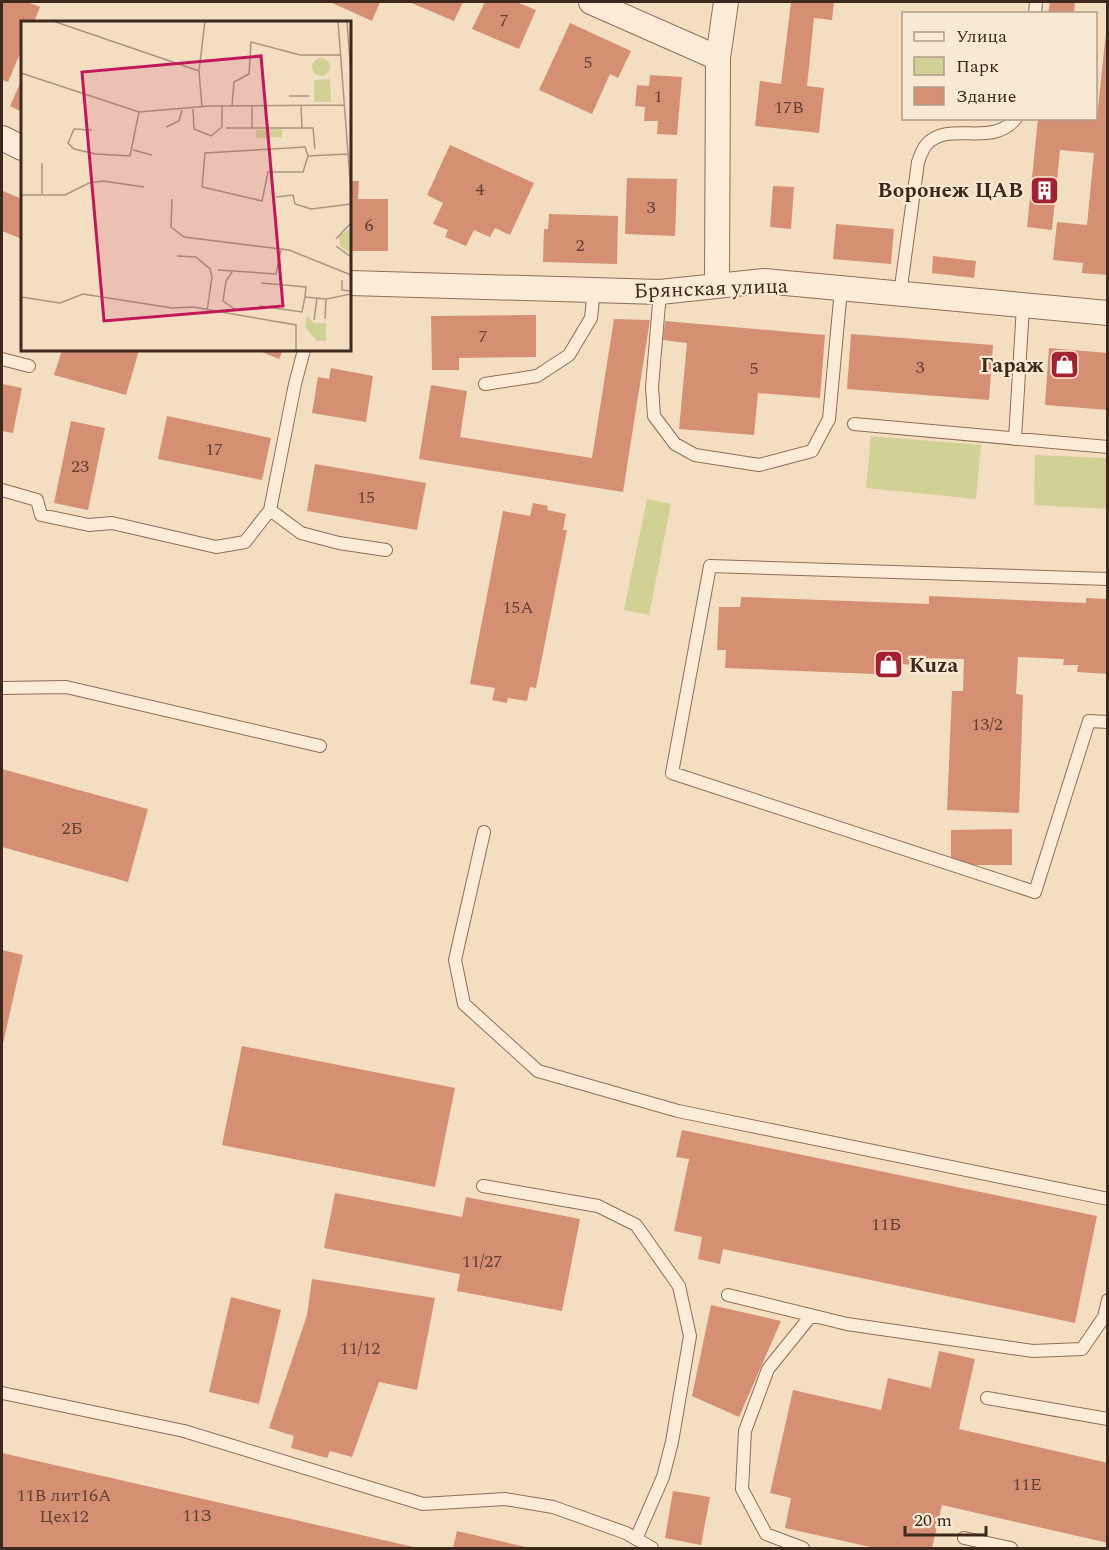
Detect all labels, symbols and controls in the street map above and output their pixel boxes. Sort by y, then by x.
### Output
house number: 7 [500,7,509,34]
legend [902,12,1097,120]
inset map [21,21,351,351]
text: Улица [956,23,1007,50]
house number: 5 [584,49,593,76]
text: Парк [956,53,999,80]
house number: 1 [654,83,663,110]
text: Здание [956,83,1016,110]
house number: 17В [774,94,804,121]
building icon: Воронеж ЦАВ [1028,174,1060,206]
place label: Воронеж ЦАВ [878,175,1023,207]
house number: 4 [476,176,485,203]
house number: 3 [647,194,656,221]
house number: 6 [365,212,374,239]
house number: 2 [576,232,585,259]
street label: Брянская улица [633,270,789,308]
house number: 7 [479,323,488,350]
shop icon: Гараж [1049,349,1081,381]
place label: Гараж [981,350,1044,382]
house number: 3 [916,354,925,381]
house number: 5 [750,355,759,382]
house number: 17 [205,436,223,463]
house number: 23 [71,453,89,480]
house number: 15 [357,484,375,511]
house number: 15А [502,594,534,621]
shop icon: Kuza [872,649,904,681]
place label: Kuza [909,650,959,682]
house number: 13/2 [971,711,1003,738]
house number: 2Б [61,815,83,842]
house number: 11Б [871,1211,901,1238]
house number: 11/27 [462,1248,502,1275]
house number: 11/12 [340,1335,380,1362]
house number: 11Е [1012,1471,1042,1498]
house number: 11В лит16А Цех12 [16,1482,112,1530]
scale bar [905,1499,986,1537]
house number: 11З [182,1502,212,1529]
text: 20 m [914,1507,952,1534]

